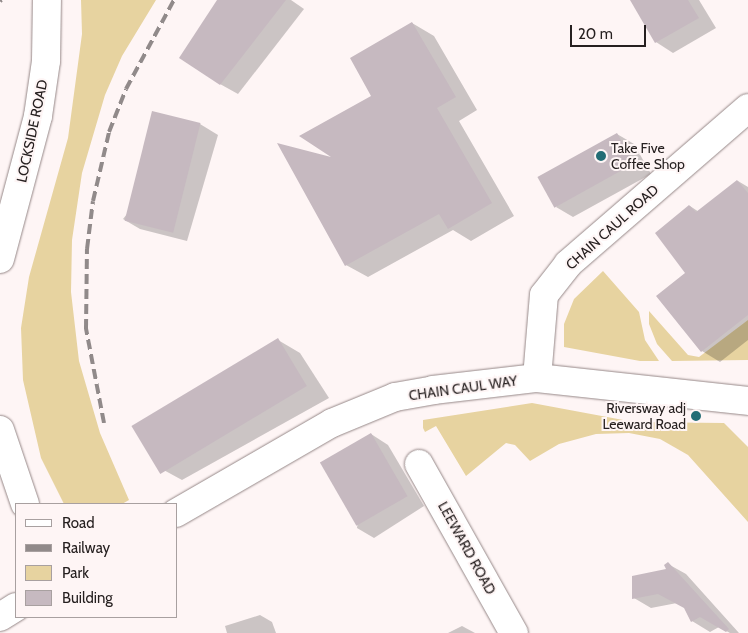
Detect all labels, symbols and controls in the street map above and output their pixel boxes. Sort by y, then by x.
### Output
scale bar [573,15,649,47]
text: 20 m [578,25,613,43]
street label: LOCKSIDE ROAD [13,78,51,184]
place label: Take Five Coffee Shop [611,140,685,172]
marker: Take Five Coffee Shop [595,150,607,162]
street label: CHAIN CAUL ROAD [562,181,662,273]
street label: CHAIN CAUL WAY [408,372,518,404]
place label: Riversway adj Leeward Road [602,400,686,432]
marker: Riversway adj Leeward Road [690,410,702,422]
street label: LEEWARD ROAD [435,499,499,597]
legend [15,503,178,618]
text: Road [62,514,95,532]
text: Railway [62,539,110,557]
text: Park [62,564,89,582]
text: Building [62,589,113,607]

